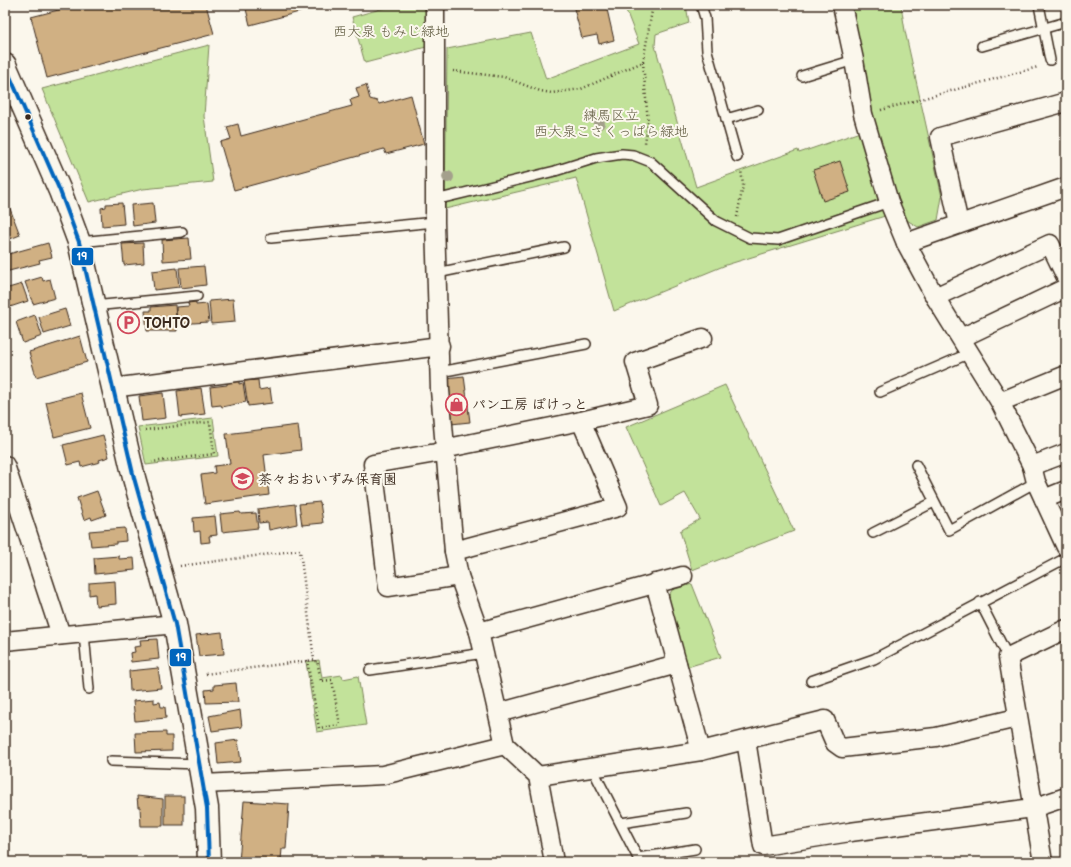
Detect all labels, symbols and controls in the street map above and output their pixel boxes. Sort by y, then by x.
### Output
park label: 西大泉 もみじ緑地 [333,23,449,40]
park label: 練馬区立 西大泉こさくっぱら緑地 [534,107,688,140]
unlabelled marker [23,112,33,122]
line badge: 19 [71,247,94,266]
text: 19 [76,250,88,263]
parking icon: TOHTO [116,310,142,336]
place label: TOHTO [144,315,190,332]
shop icon: パン工房 ぽけっと [444,391,470,417]
place label: パン工房 ぽけっと [472,396,588,413]
school or university icon: 茶々おおいずみ保育園 [230,466,256,492]
place label: 茶々おおいずみ保育園 [258,471,397,488]
line badge: 19 [169,648,192,667]
text: 19 [175,651,187,664]

